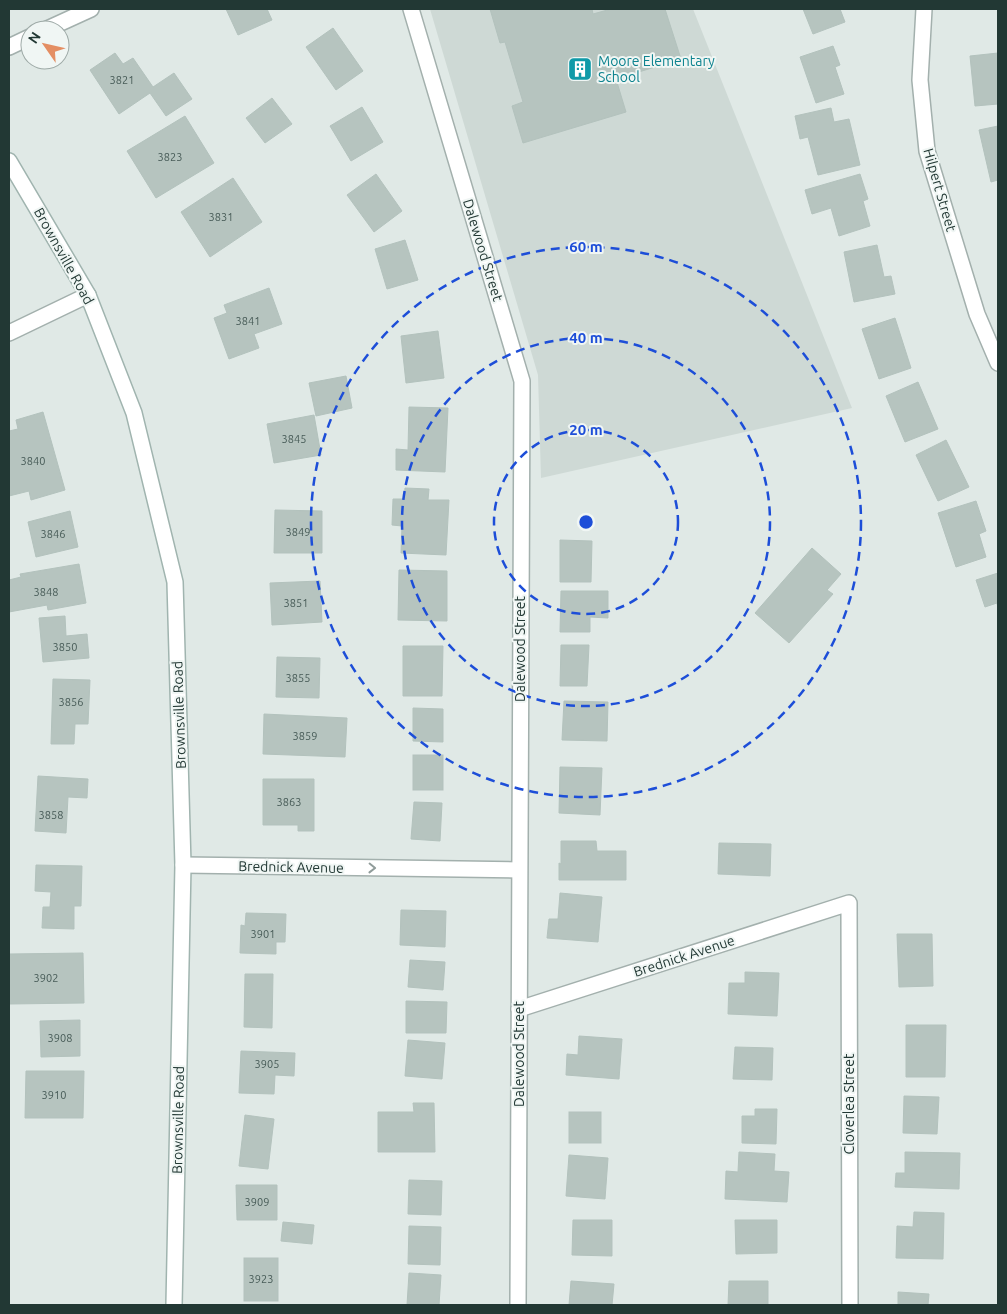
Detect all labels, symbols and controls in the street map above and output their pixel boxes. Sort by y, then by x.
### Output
north arrow [20,20,70,70]
text: N [25,29,44,47]
place label: Moore Elementary School [598,53,715,85]
building icon: Moore Elementary School [567,56,593,82]
house number: 3821 [110,74,134,86]
street label: Hilpert Street [920,147,960,234]
house number: 3823 [158,151,182,163]
street label: Dalewood Street [460,197,506,304]
street label: Brownsville Road [31,205,97,307]
house number: 3831 [209,211,233,223]
text: 60 m [569,238,603,255]
house number: 3841 [236,315,260,327]
text: 40 m [569,329,603,346]
text: 20 m [569,421,603,438]
house number: 3845 [282,433,306,445]
house number: 3840 [21,455,45,467]
centre of rings [577,513,595,531]
house number: 3849 [286,526,310,538]
house number: 3846 [41,528,65,540]
house number: 3848 [34,586,58,598]
street label: Dalewood Street [512,595,528,702]
house number: 3851 [284,597,308,609]
house number: 3850 [53,641,77,653]
street label: Brownsville Road [169,661,189,769]
house number: 3855 [286,672,310,684]
house number: 3856 [59,696,83,708]
house number: 3859 [293,730,317,742]
house number: 3863 [277,796,301,808]
house number: 3858 [39,809,63,821]
street label: Brednick Avenue [238,858,344,876]
one-way arrow [368,863,376,873]
house number: 3901 [251,928,275,940]
street label: Brednick Avenue [631,932,737,980]
house number: 3902 [34,972,58,984]
street label: Dalewood Street [511,1000,527,1107]
house number: 3908 [48,1032,72,1044]
street label: Cloverlea Street [841,1053,857,1155]
house number: 3905 [255,1058,279,1070]
street label: Brownsville Road [169,1066,187,1174]
house number: 3910 [42,1089,66,1101]
house number: 3909 [245,1196,269,1208]
house number: 3923 [249,1273,273,1285]

